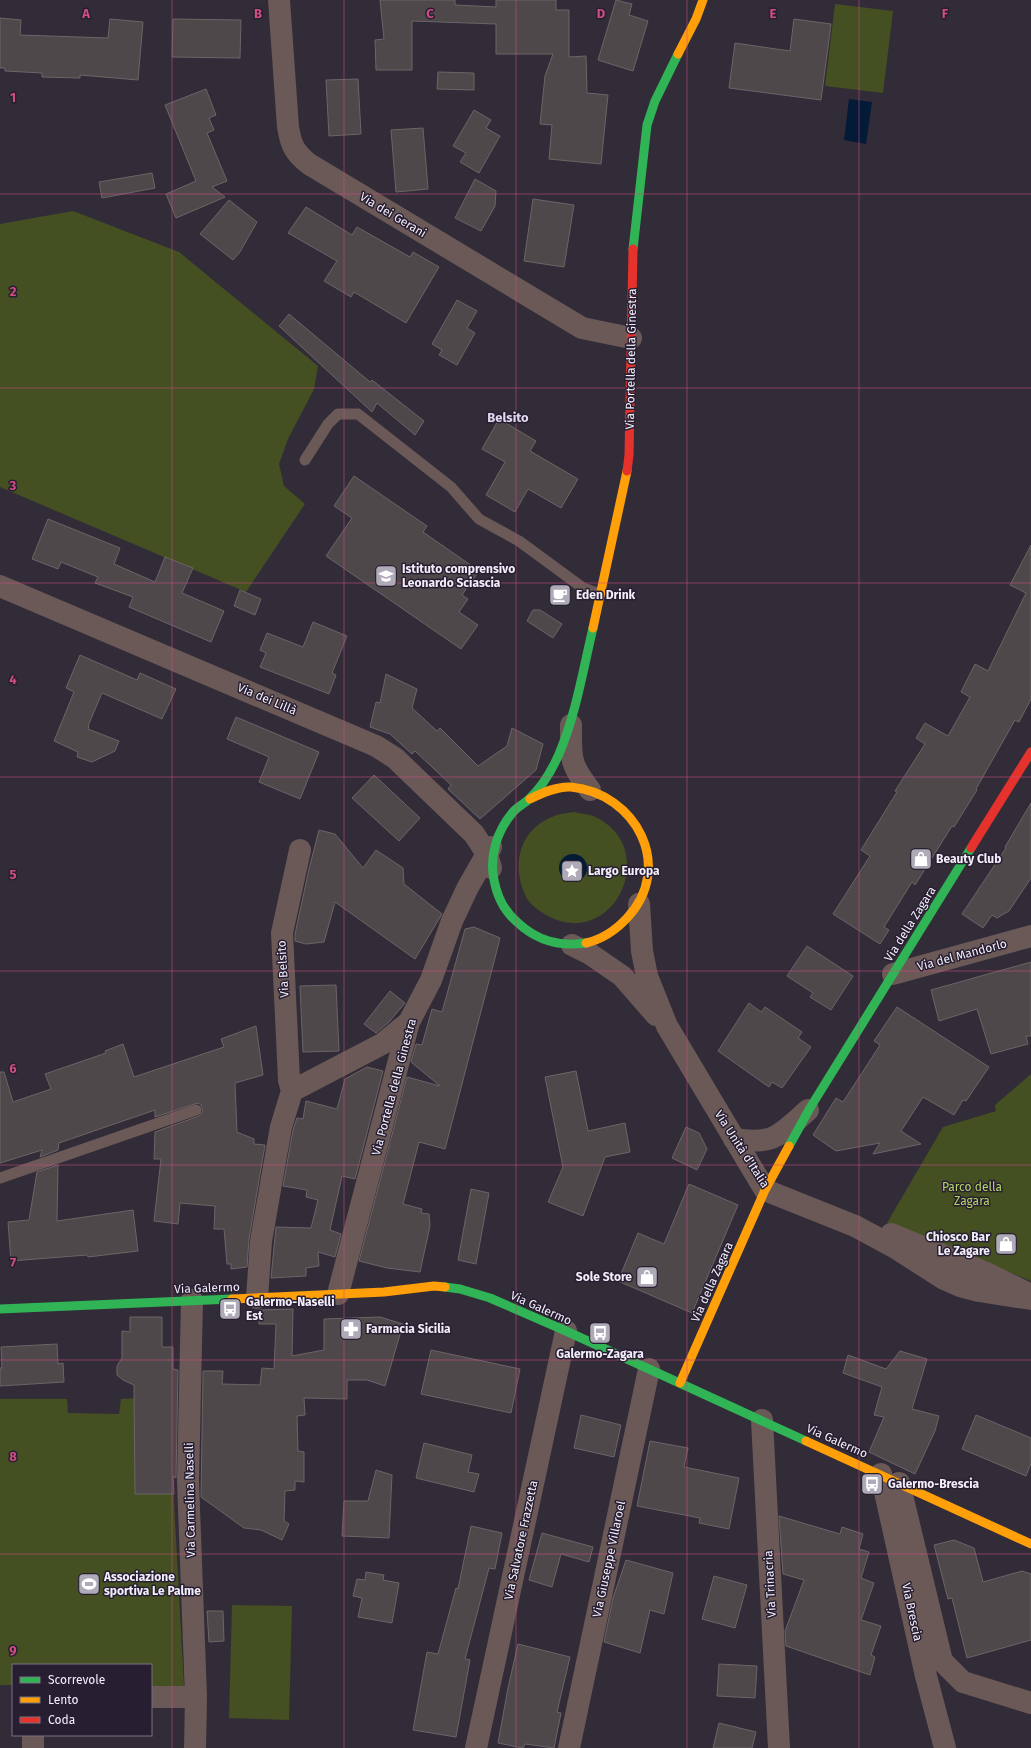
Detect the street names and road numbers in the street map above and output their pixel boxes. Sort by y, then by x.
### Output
street label: Via dei Gerani [357,190,429,240]
street label: Via Portella della Ginestra [623,288,639,430]
street label: Via dei Lillà [235,680,299,718]
street label: Via della Zagara [881,884,939,964]
street label: Via del Mandorlo [916,936,1008,974]
street label: Via Belsito [275,940,291,998]
street label: Via Portella della Ginestra [369,1017,419,1157]
street label: Via Unità d'Italia [712,1108,772,1190]
street label: Via della Zagara [688,1240,736,1324]
street label: Via Galermo [174,1280,240,1296]
street label: Via Galermo [508,1288,574,1328]
street label: Via Galermo [804,1421,870,1461]
street label: Via Carmelina Naselli [182,1442,198,1558]
street label: Via Salvatore Frazzetta [501,1479,541,1601]
street label: Via Giuseppe Villaroel [590,1499,628,1619]
street label: Via Trinacria [761,1550,779,1618]
street label: Via Brescia [899,1582,925,1642]

